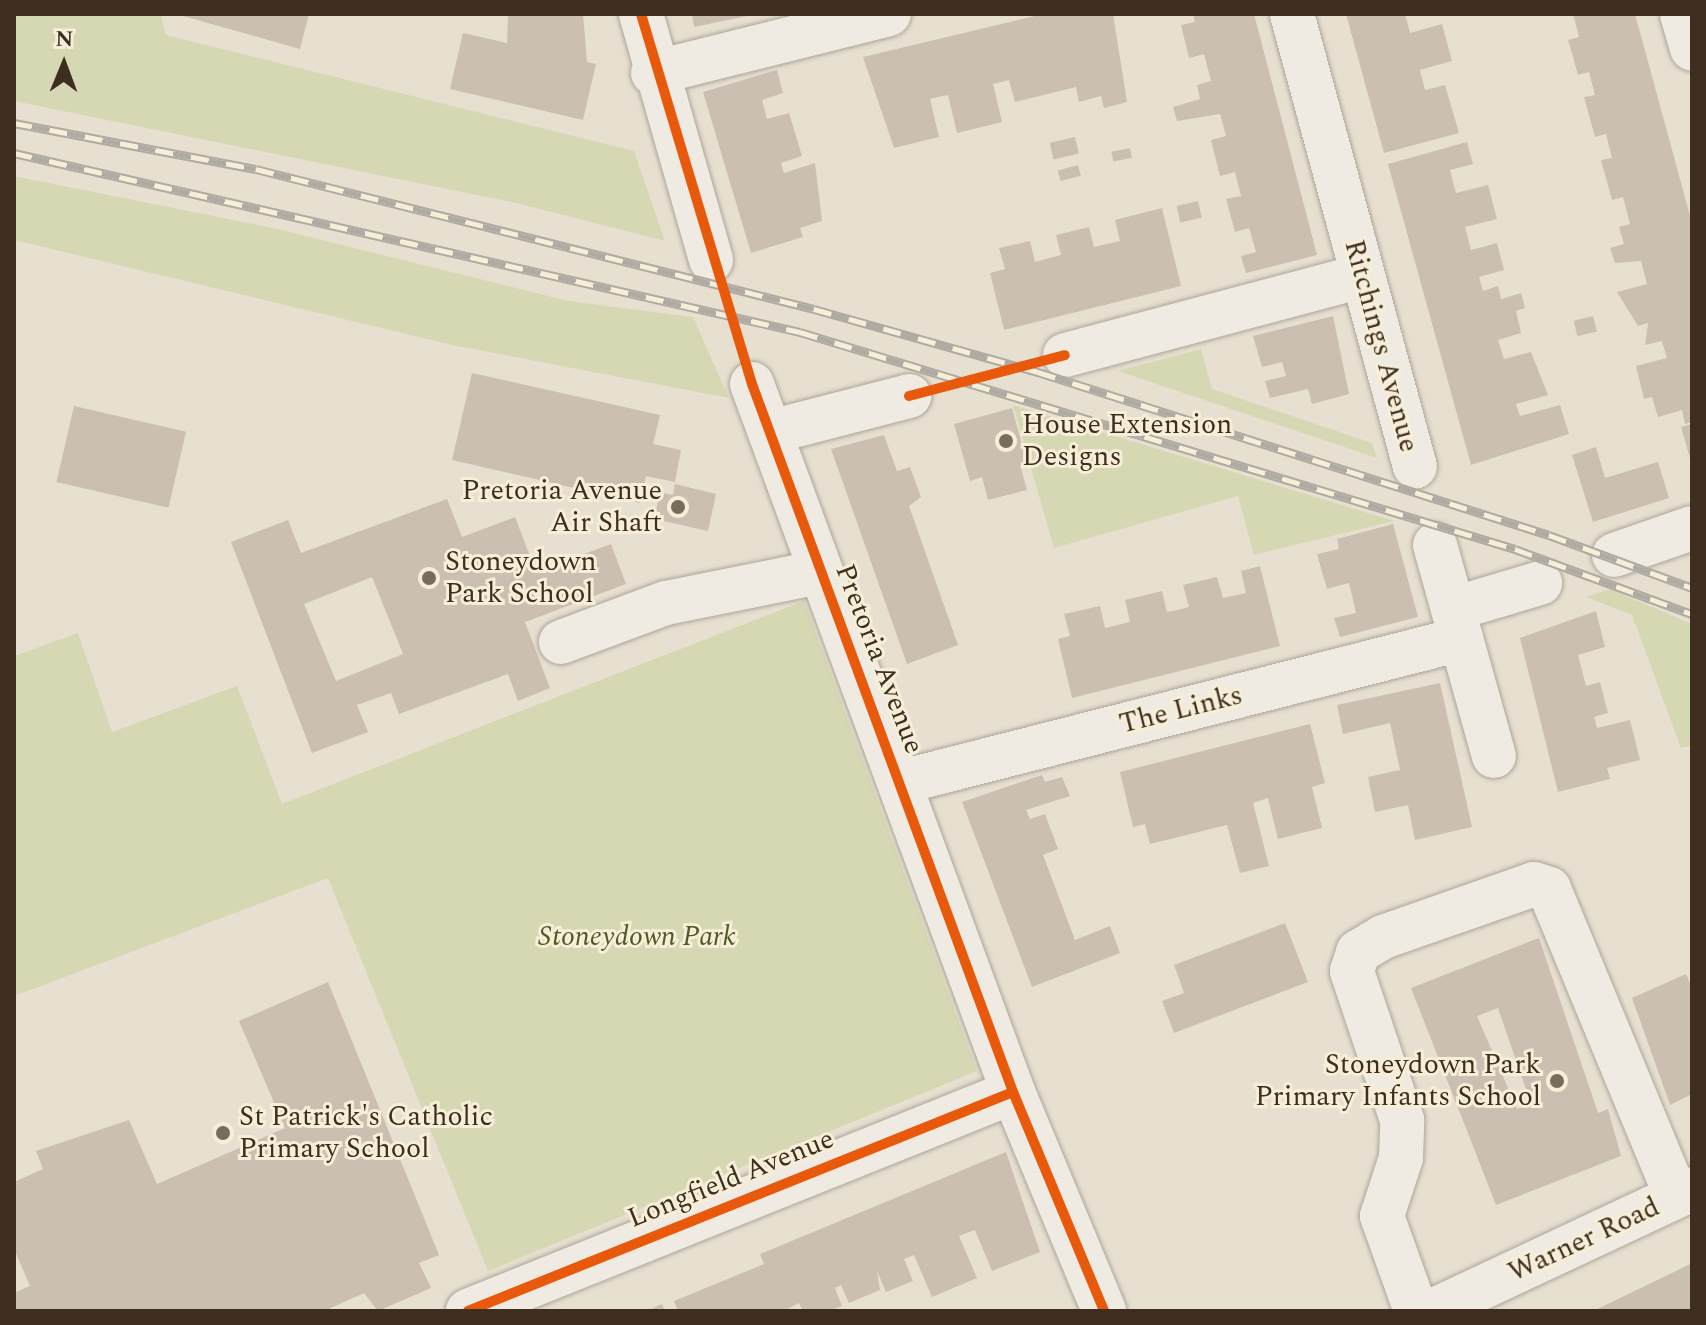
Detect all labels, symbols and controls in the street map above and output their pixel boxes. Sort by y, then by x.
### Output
text: N [55,23,74,56]
north arrow [24,24,104,104]
street label: Ritchings Avenue [1337,236,1425,456]
place label: House Extension Designs [1022,408,1232,474]
marker: House Extension Designs [997,432,1015,450]
place label: Pretoria Avenue Air Shaft [462,474,662,540]
marker: Pretoria Avenue Air Shaft [669,498,687,516]
place label: Stoneydown Park School [445,545,597,611]
street label: Pretoria Avenue [827,559,931,759]
marker: Stoneydown Park School [420,569,438,587]
street label: The Links [1116,679,1246,741]
park label: Stoneydown Park [538,920,736,954]
place label: Stoneydown Park Primary Infants School [1255,1048,1541,1114]
marker: Stoneydown Park Primary Infants School [1548,1072,1566,1090]
place label: St Patrick's Catholic Primary School [239,1100,493,1166]
street label: Longfield Avenue [623,1122,839,1236]
marker: St Patrick's Catholic Primary School [214,1124,232,1142]
street label: Warner Road [1503,1190,1665,1290]

